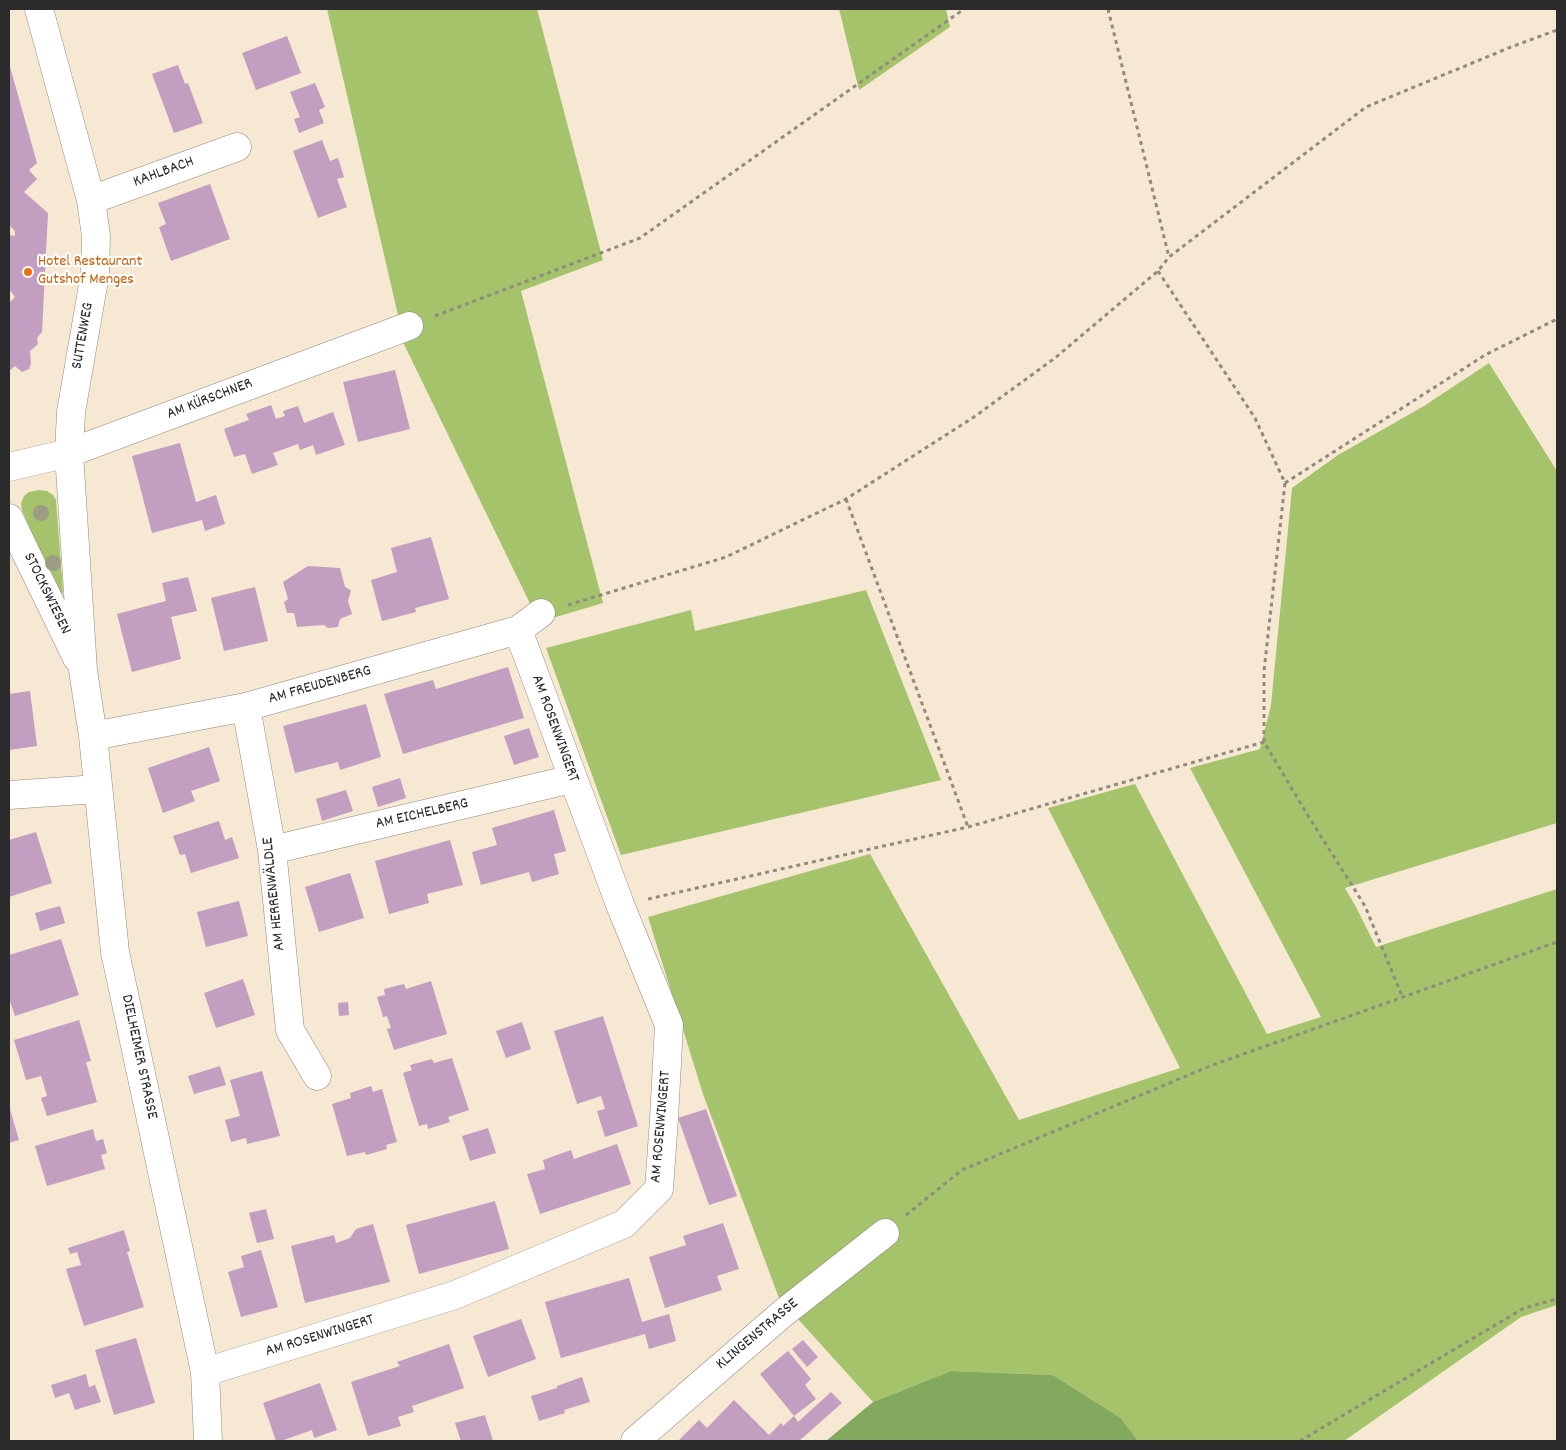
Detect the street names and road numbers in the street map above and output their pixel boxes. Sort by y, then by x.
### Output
street label: KAHLBACH [131,153,197,193]
street label: SUTTENWEG [69,301,99,371]
street label: AM KÜRSCHNER [164,375,256,425]
street label: STOCKSWIESEN [18,550,74,638]
street label: AM FREUDENBERG [266,662,374,710]
street label: AM ROSENWINGERT [526,673,582,785]
street label: AM EICHELBERG [374,795,470,835]
street label: AM HERRENWÄLDLE [259,836,291,952]
street label: DIELHEIMER STRASSE [115,993,161,1121]
street label: AM ROSENWINGERT [648,1070,676,1184]
street label: KLINGENSTRASSE [713,1295,803,1375]
street label: AM ROSENWINGERT [263,1311,377,1363]

